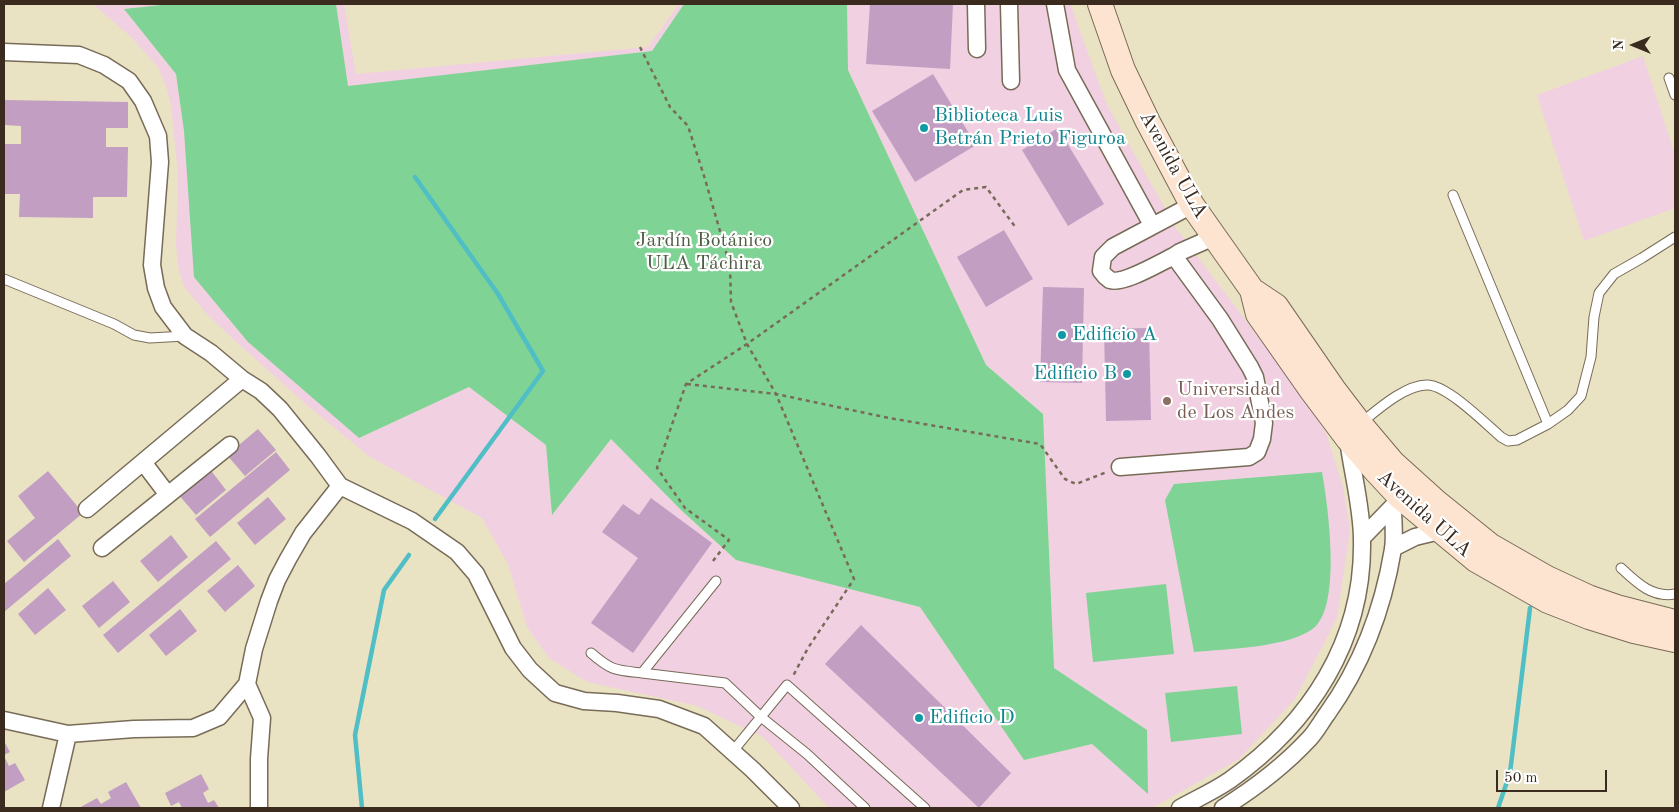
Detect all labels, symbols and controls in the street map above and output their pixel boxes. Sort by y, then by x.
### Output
north arrow [1609,20,1659,70]
text: N [1612,40,1626,50]
place label: Biblioteca Luis Betrán Prieto Figuroa [934,104,1126,151]
street label: Avenida ULA [1134,107,1212,223]
marker: Biblioteca Luis Betrán Prieto Figuroa [918,122,930,134]
park label: Jardín Botánico ULA Táchira [636,229,772,276]
place label: Edificio A [1072,323,1157,347]
marker: Edificio A [1056,329,1068,341]
place label: Edificio B [1033,362,1117,386]
marker: Edificio B [1121,368,1133,380]
place label: Universidad de Los Andes [1177,378,1294,425]
marker: Universidad de Los Andes [1161,395,1173,407]
street label: Avenida ULA [1372,465,1476,563]
place label: Edificio D [929,706,1014,730]
marker: Edificio D [913,712,925,724]
scale bar [1499,760,1610,792]
text: 50 m [1504,771,1538,786]

